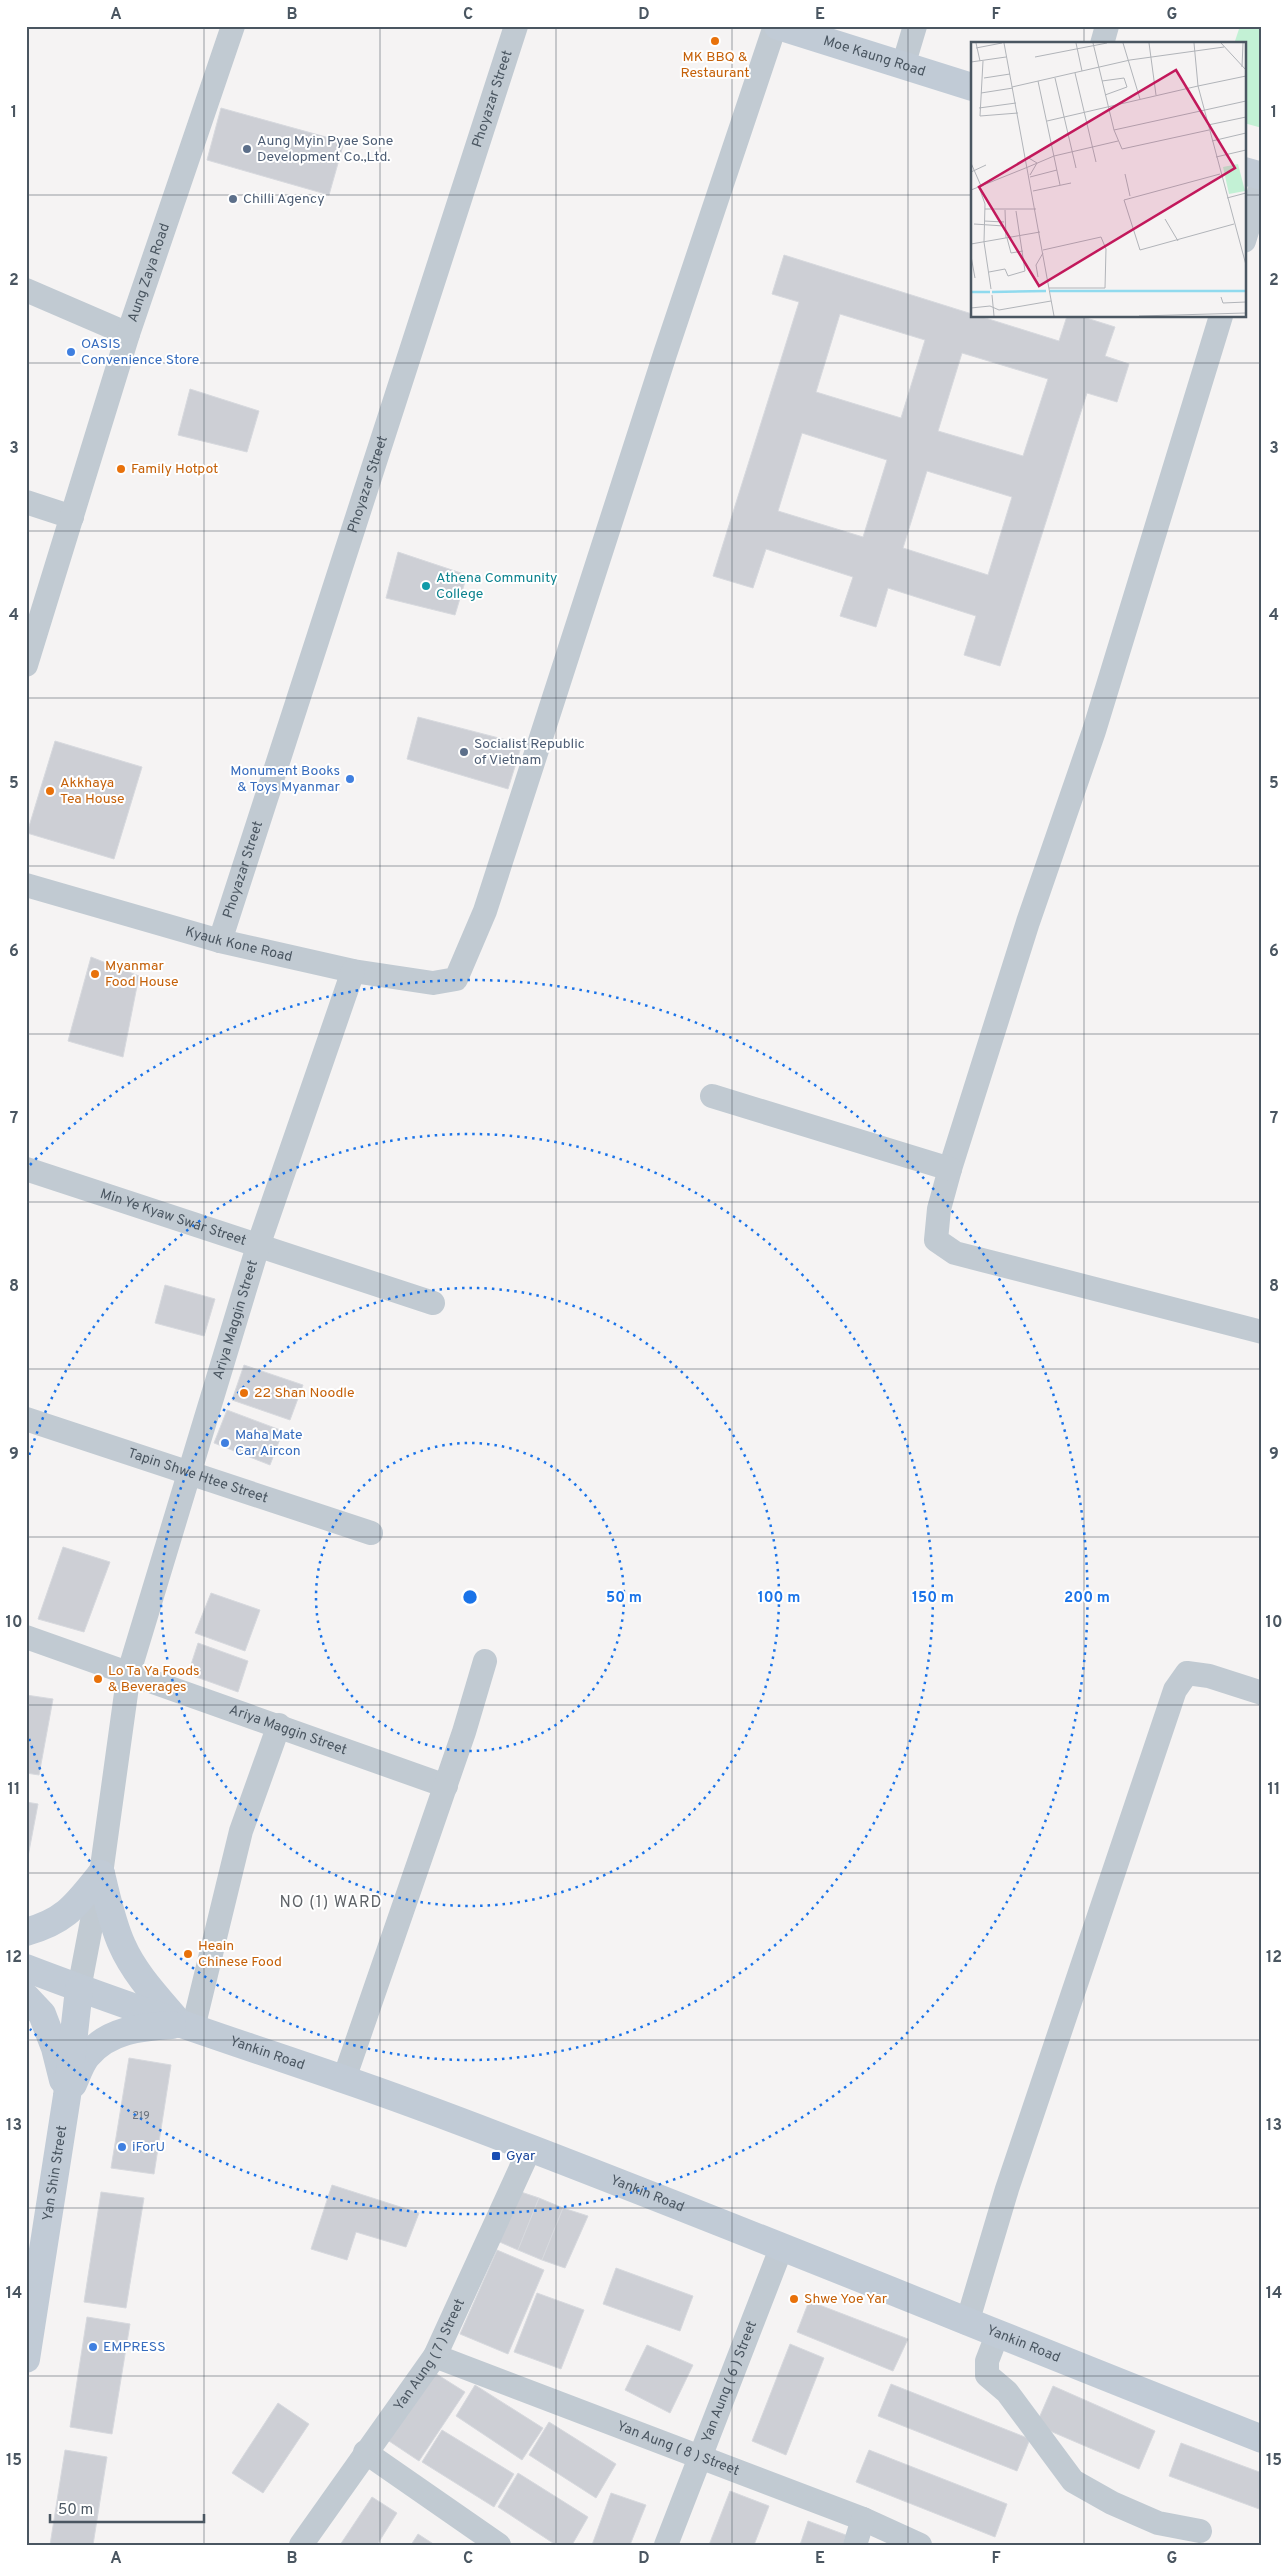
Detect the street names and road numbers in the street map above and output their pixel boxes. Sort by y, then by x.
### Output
street label: Moe Kaung Road [821,32,928,80]
street label: Phoyazar Street [469,48,516,150]
street label: Aung Zaya Road [124,221,174,324]
street label: Phoyazar Street [344,434,391,535]
street label: Phoyazar Street [219,819,267,920]
street label: Kyauk Kone Road [183,923,294,966]
street label: Min Ye Kyaw Swar Street [98,1185,249,1249]
street label: Ariya Maggin Street [210,1258,262,1381]
street label: Tapin Shwe Htee Street [126,1445,270,1507]
street label: Ariya Maggin Street [227,1701,349,1759]
street label: Yankin Road [228,2033,307,2074]
street label: Yan Shin Street [39,2124,71,2222]
street label: Yankin Road [608,2172,687,2216]
street label: Yan Aung ( 7 ) Street [390,2296,468,2414]
street label: Yan Aung ( 6 ) Street [698,2318,761,2445]
street label: Yankin Road [984,2321,1063,2366]
street label: Yan Aung ( 8 ) Street [614,2418,742,2480]

